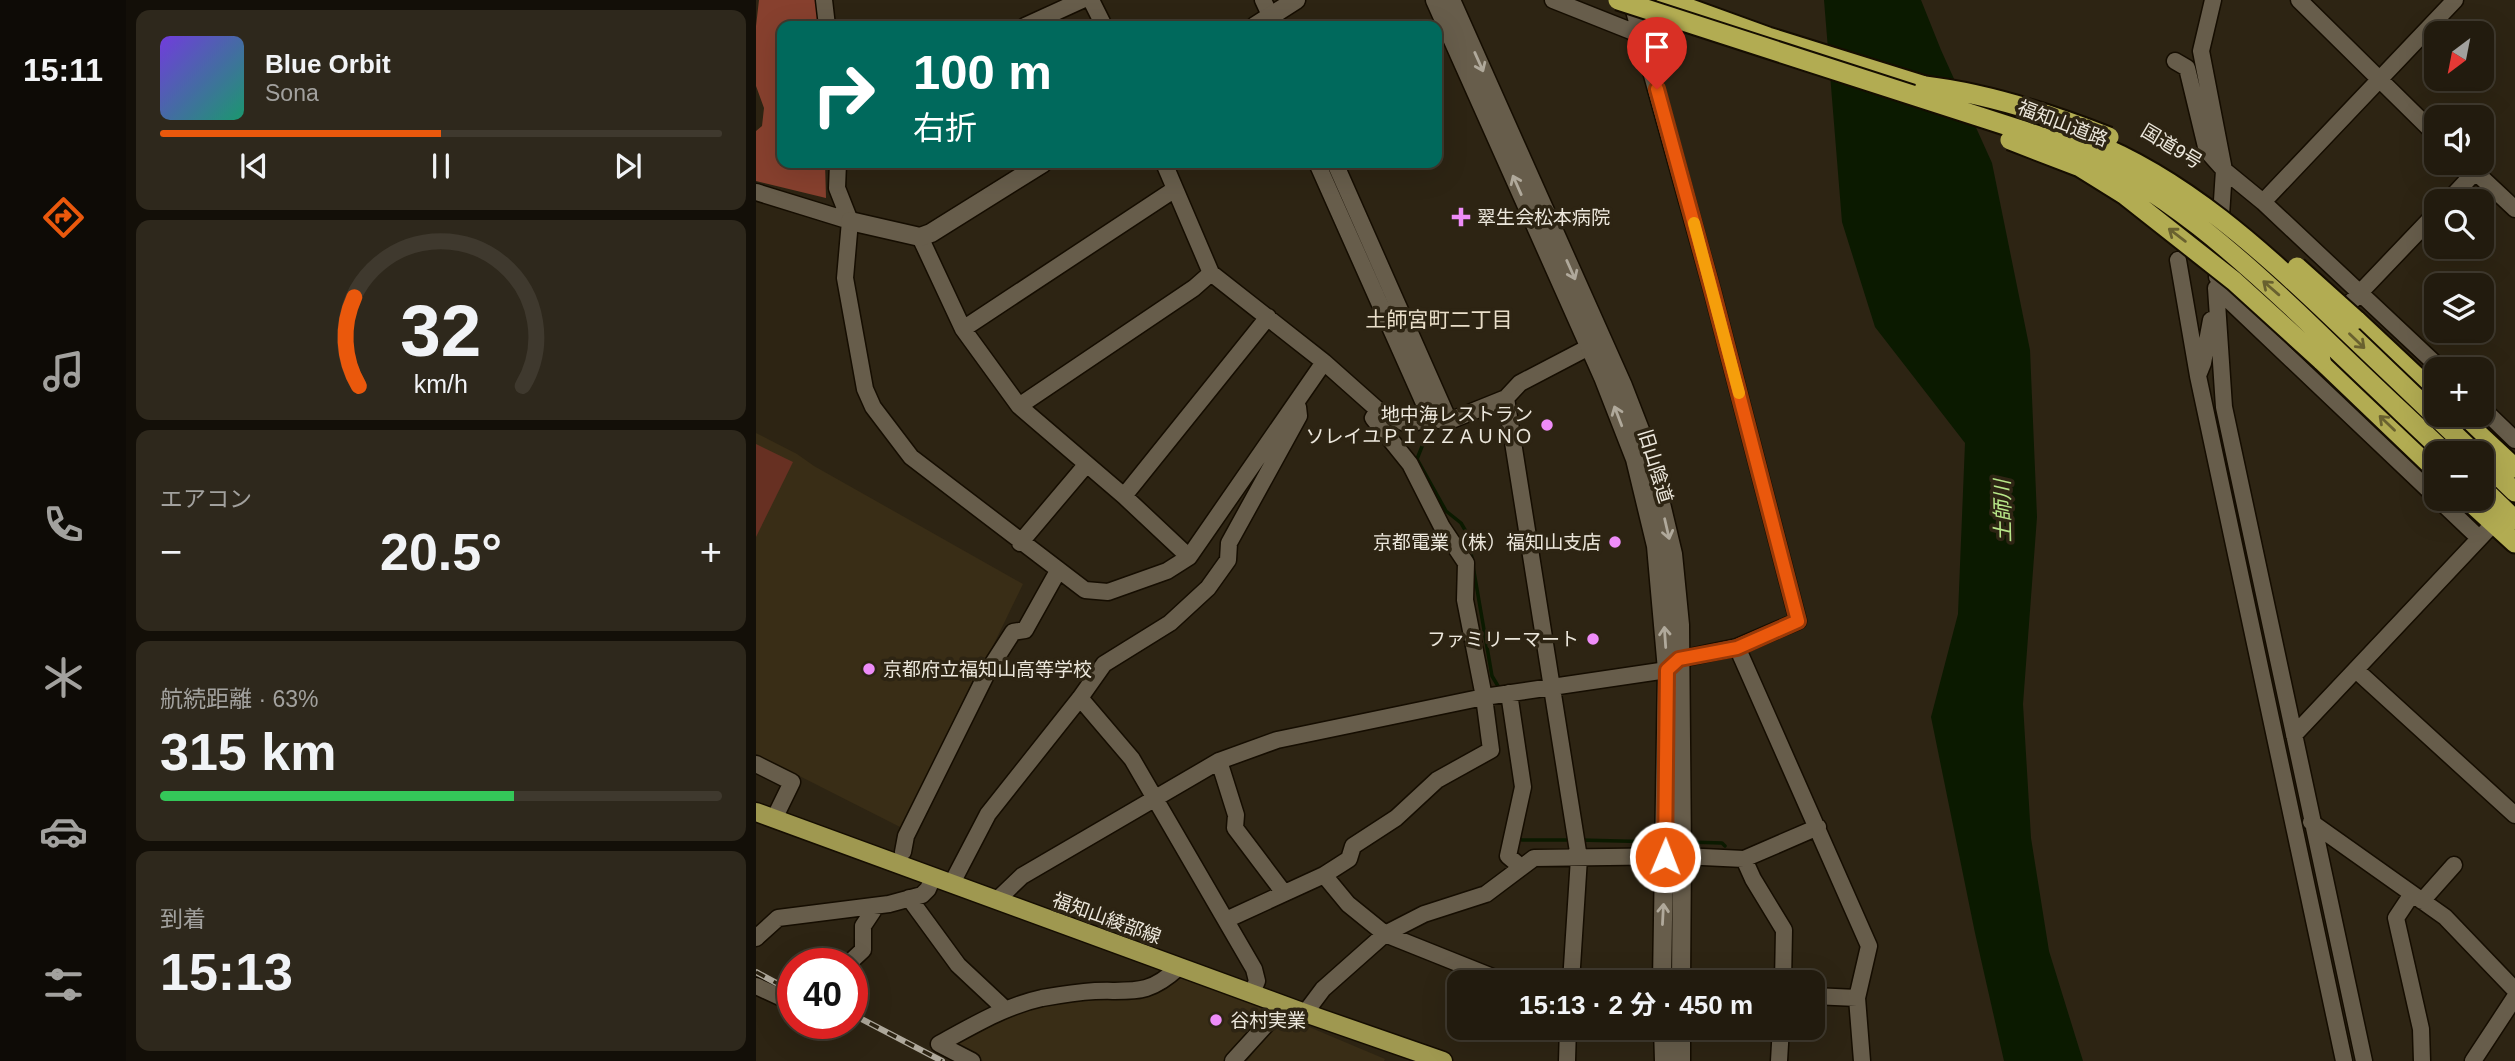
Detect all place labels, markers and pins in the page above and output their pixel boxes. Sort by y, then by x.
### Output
pin [1627,17,1687,89]
marker: 翠生会松本病院 [1451,207,1471,227]
place label: 翠生会松本病院 [1477,207,1610,228]
place label: 地中海レストラン ソレイユＰＩＺＺＡＵＮＯ [1305,404,1533,447]
marker: 地中海レストラン ソレイユＰＩＺＺＡＵＮＯ [1539,417,1555,433]
place label: 京都電業（株）福知山支店 [1373,532,1601,553]
marker: 京都電業（株）福知山支店 [1607,534,1623,550]
place label: ファミリーマート [1427,629,1579,650]
marker: ファミリーマート [1585,631,1601,647]
place label: 京都府立福知山高等学校 [883,659,1092,680]
marker: 京都府立福知山高等学校 [861,661,877,677]
place label: 谷村実業 [1230,1010,1306,1031]
marker: 谷村実業 [1208,1012,1224,1028]

